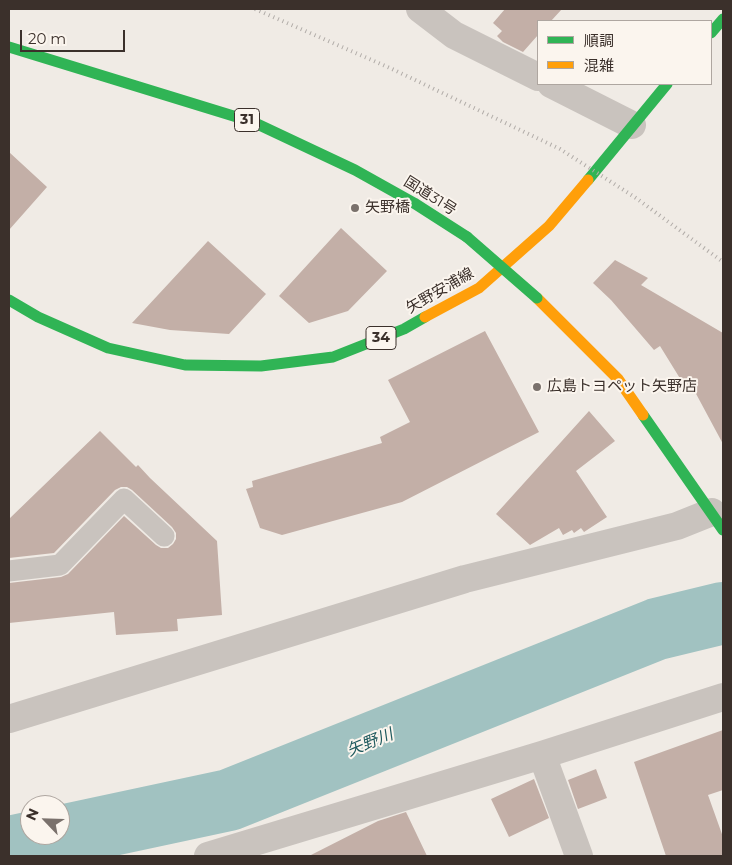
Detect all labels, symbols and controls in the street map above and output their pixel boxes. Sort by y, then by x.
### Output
scale bar [22,20,128,52]
legend [537,20,712,85]
text: 20 m [28,29,66,48]
text: 順調 [584,31,614,50]
text: 混雑 [584,56,614,75]
road number: 31 [234,108,260,132]
street label: 国道31号 [400,173,460,219]
place label: 矢野橋 [365,199,410,217]
marker: 矢野橋 [349,202,361,214]
street label: 矢野安浦線 [403,264,477,318]
road number: 34 [366,326,396,349]
place label: 広島トヨペット矢野店 [547,378,697,396]
marker: 広島トヨペット矢野店 [531,381,543,393]
water label: 矢野川 [344,725,396,761]
north arrow [20,795,70,845]
text: N [22,805,43,823]

